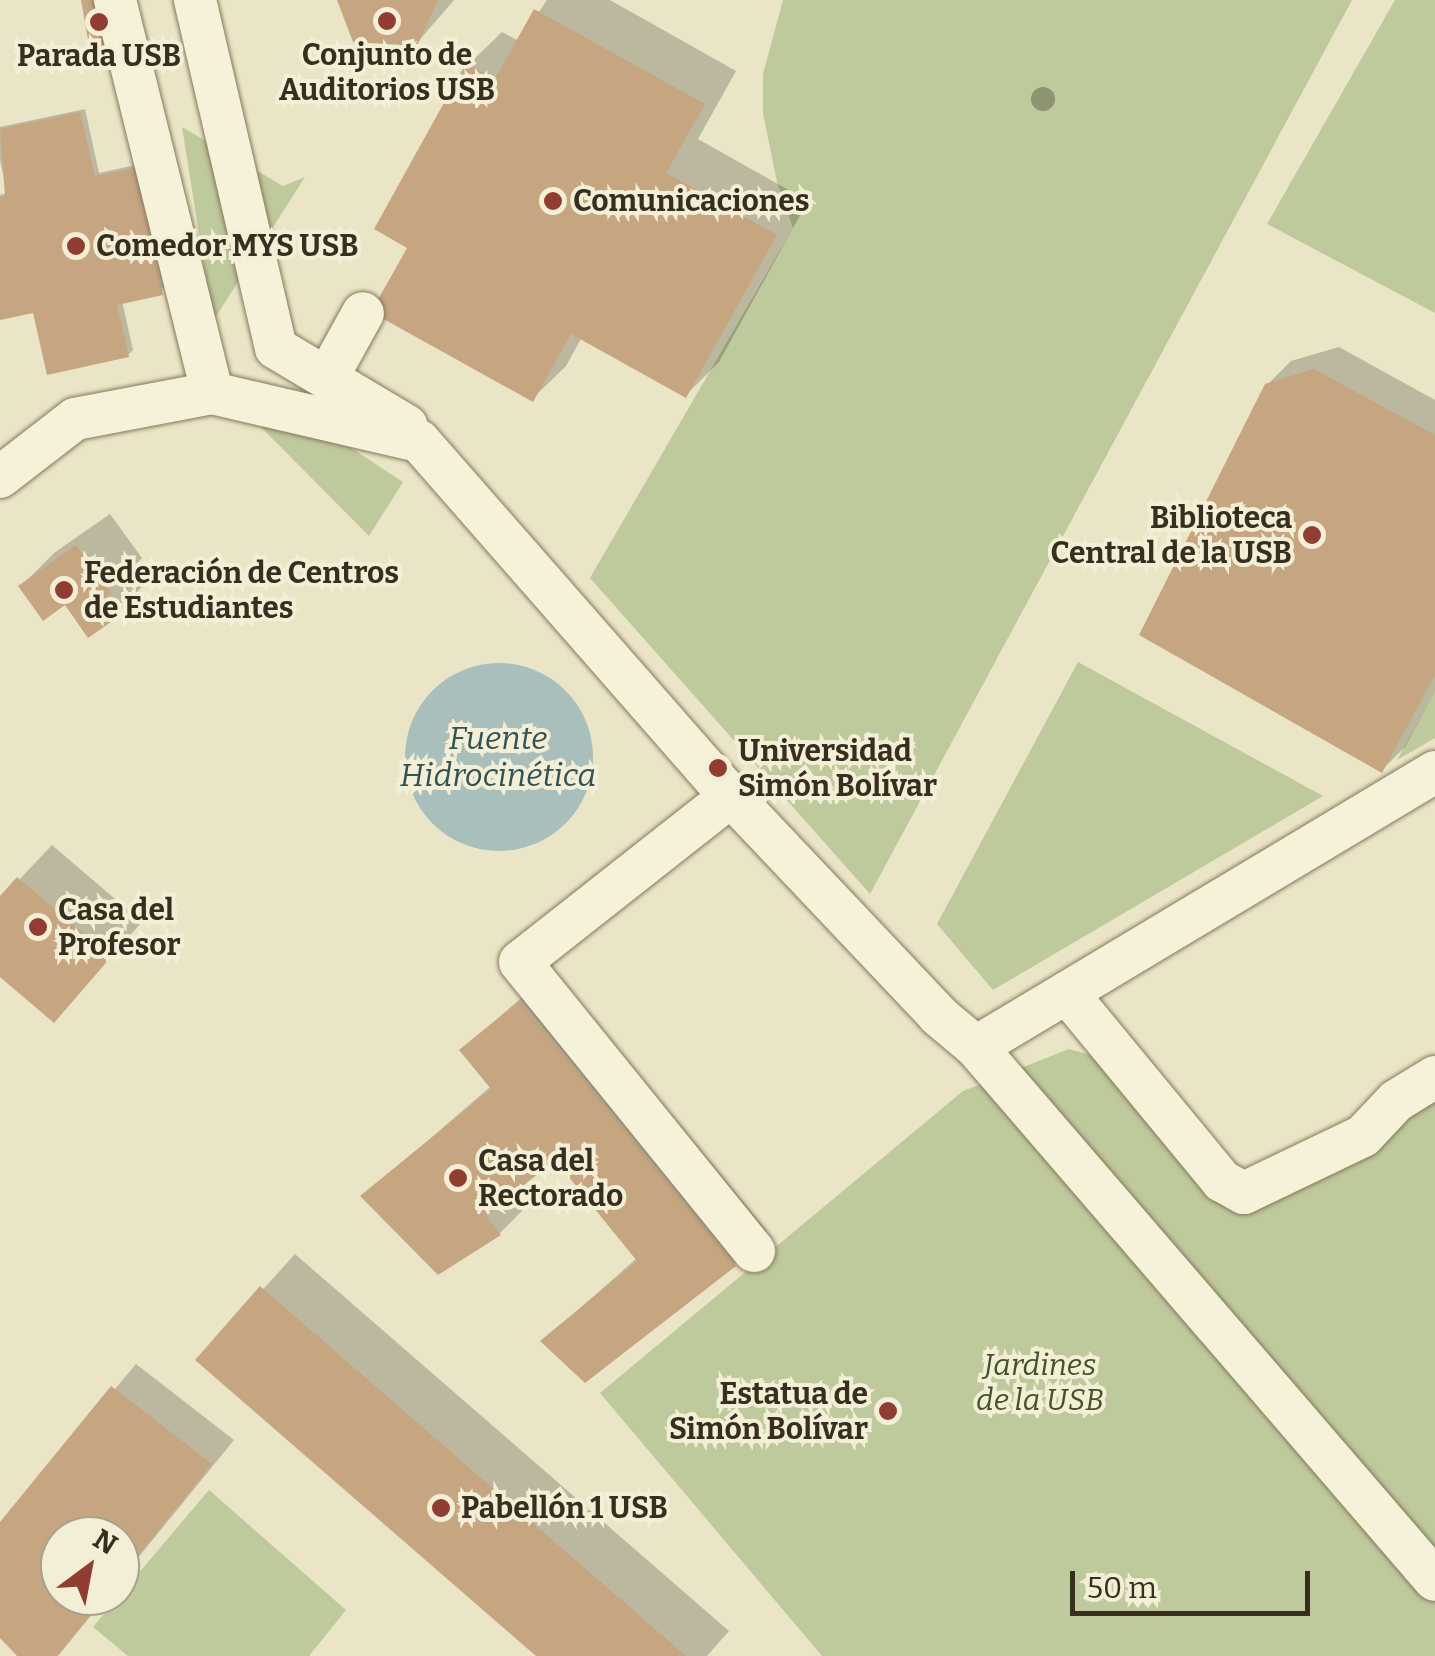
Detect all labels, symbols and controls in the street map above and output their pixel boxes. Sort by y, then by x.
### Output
marker: Conjunto de Auditorios USB [376,10,398,32]
marker: Parada USB [88,11,110,33]
place label: Conjunto de Auditorios USB [279,37,495,108]
place label: Parada USB [17,38,181,74]
place label: Comunicaciones [573,183,809,219]
marker: Comunicaciones [542,190,564,212]
place label: Comedor MYS USB [96,228,359,264]
marker: Comedor MYS USB [65,235,87,257]
place label: Biblioteca Central de la USB [1051,500,1292,570]
marker: Biblioteca Central de la USB [1301,524,1323,546]
place label: Federación de Centros de Estudiantes [84,555,399,626]
marker: Federación de Centros de Estudiantes [53,579,75,601]
water label: Fuente Hidrocinética [400,720,596,795]
place label: Universidad Simón Bolívar [738,733,937,804]
marker: Universidad Simón Bolívar [707,757,729,779]
place label: Casa del Profesor [58,892,181,962]
marker: Casa del Profesor [27,916,49,938]
place label: Casa del Rectorado [478,1143,623,1214]
marker: Casa del Rectorado [447,1167,469,1189]
park label: Jardines de la USB [976,1347,1104,1418]
place label: Estatua de Simón Bolívar [669,1376,868,1446]
marker: Estatua de Simón Bolívar [877,1400,899,1422]
place label: Pabellón 1 USB [461,1490,668,1526]
marker: Pabellón 1 USB [430,1497,452,1519]
north arrow [40,1516,140,1616]
text: N [87,1522,123,1562]
scale bar [1075,1551,1315,1613]
text: 50 m [1087,1570,1157,1606]

